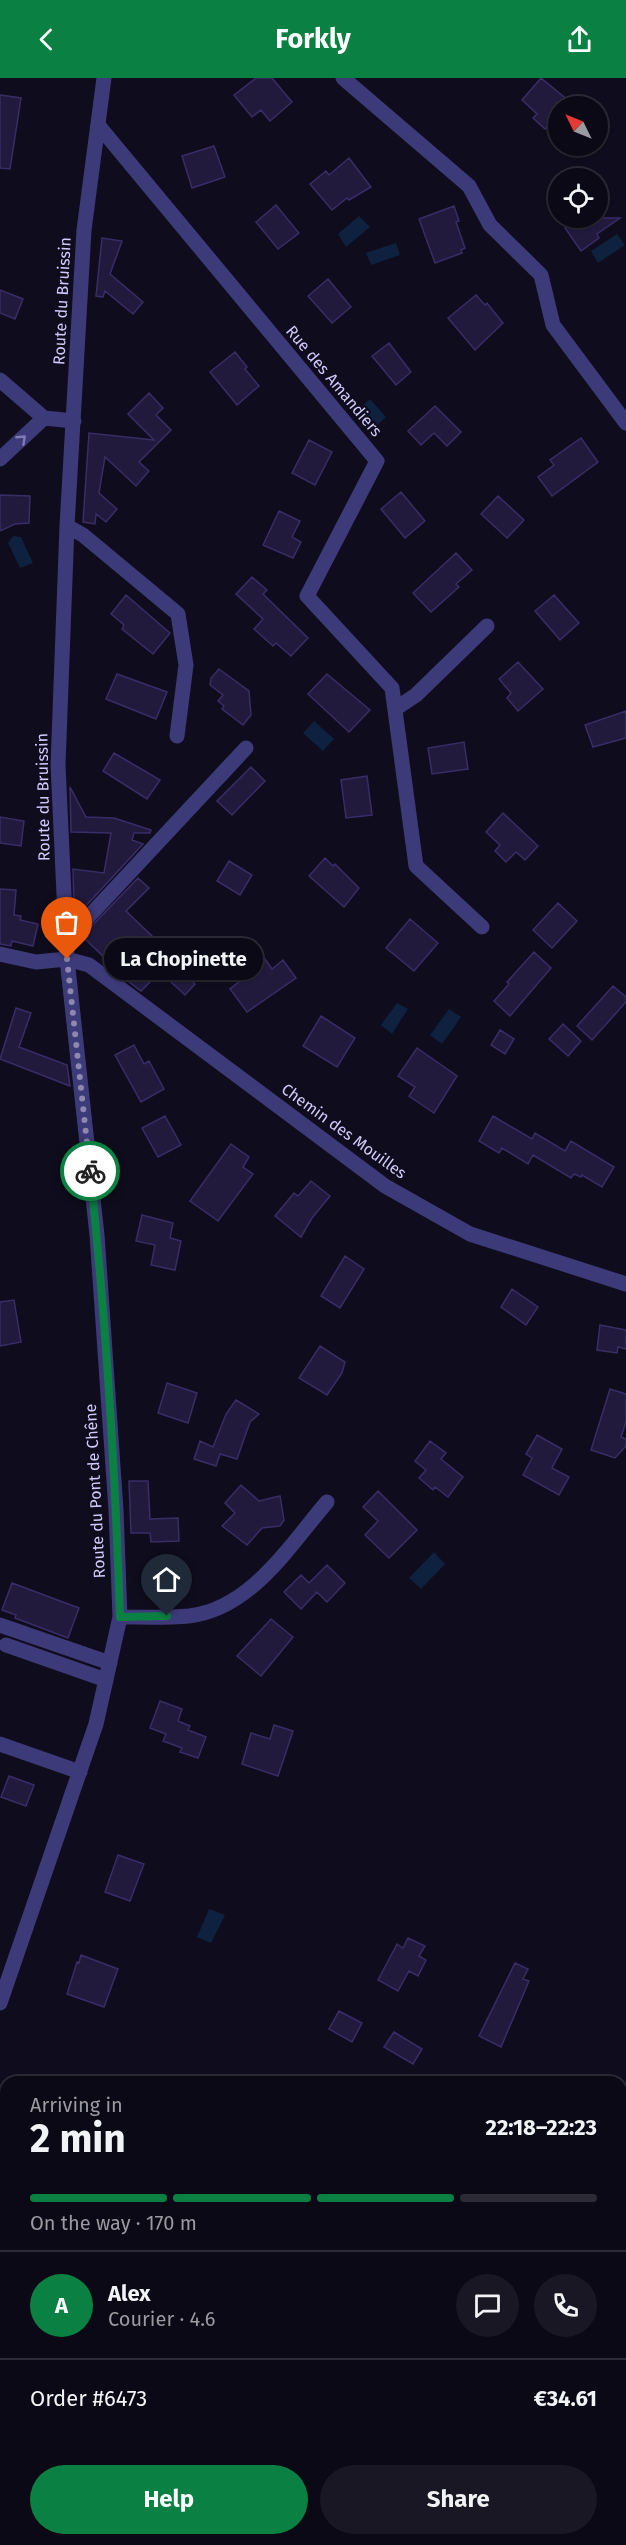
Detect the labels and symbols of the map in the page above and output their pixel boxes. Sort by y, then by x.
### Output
north arrow [548,96,608,156]
street label: Route du Bruissin [49,237,75,365]
street label: Rue des Amandiers [282,322,386,440]
one-way arrow [15,435,26,446]
street label: Route du Bruissin [32,733,54,861]
pin [41,897,92,959]
callout: La Chopinette [103,938,262,980]
street label: Chemin des Mouilles [278,1079,410,1183]
courier [60,1141,120,1201]
street label: Route du Pont de Chêne [81,1403,109,1579]
pin [141,1554,192,1616]

